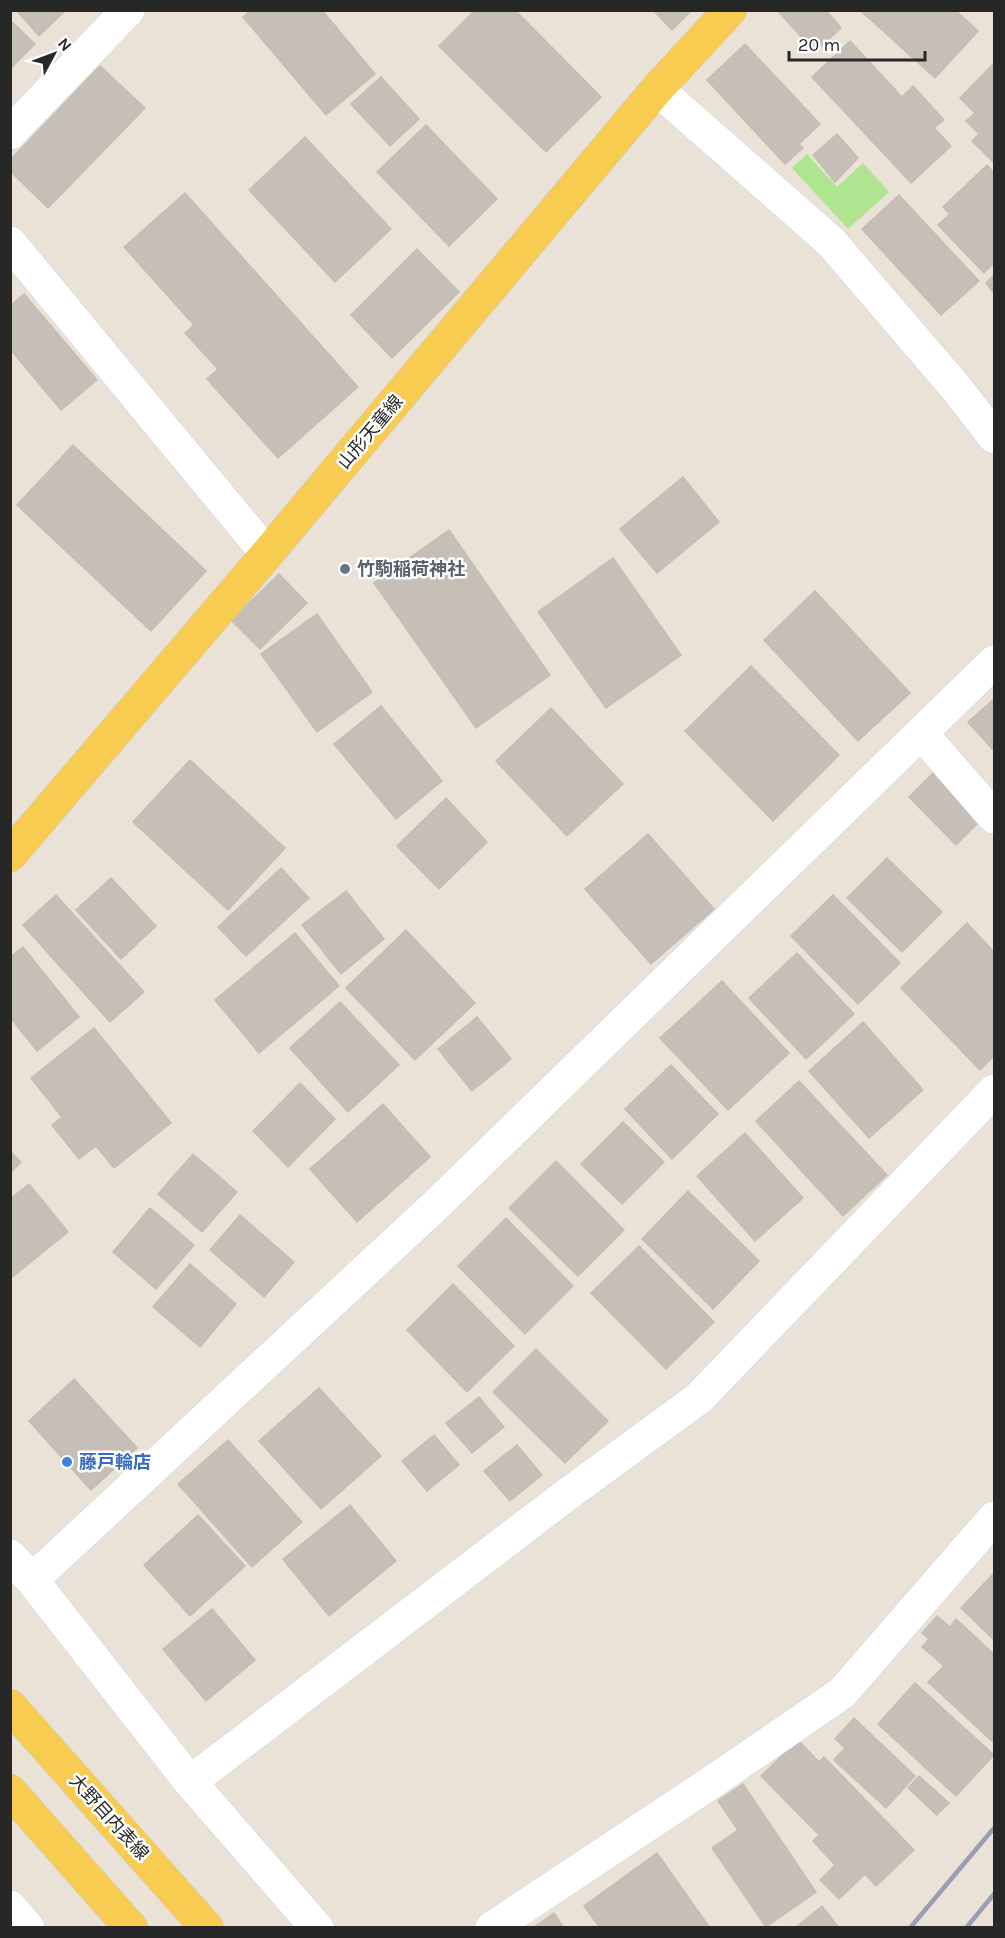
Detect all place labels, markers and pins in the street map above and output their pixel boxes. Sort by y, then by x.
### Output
place label: 竹駒稲荷神社 [357,558,465,580]
marker: 竹駒稲荷神社 [338,562,352,576]
place label: 藤戸輪店 [79,1451,151,1473]
marker: 藤戸輪店 [60,1455,74,1469]

